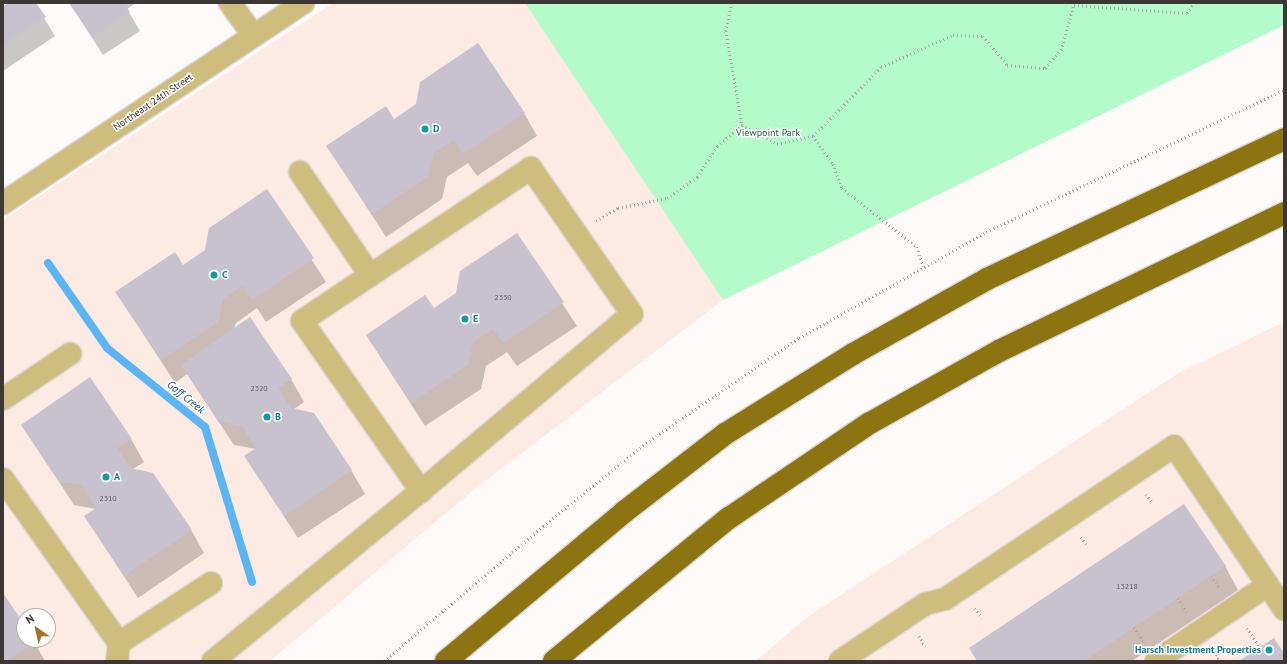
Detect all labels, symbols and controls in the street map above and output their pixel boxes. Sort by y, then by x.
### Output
street label: Northeast 24th Street [111,71,195,133]
place label: D [433,123,439,135]
marker: D [420,124,430,134]
park label: Viewpoint Park [736,127,800,139]
place label: C [222,269,228,281]
marker: C [209,270,219,280]
house number: 2330 [494,293,512,303]
place label: E [473,313,478,325]
marker: E [460,314,470,324]
water label: Goff Creek [164,378,208,416]
house number: 2320 [250,384,268,394]
place label: B [275,411,281,423]
marker: B [262,412,272,422]
place label: A [114,471,120,483]
marker: A [101,472,111,482]
house number: 2310 [99,494,117,504]
house number: 13218 [1116,582,1138,592]
north arrow [16,608,56,648]
text: N [23,611,37,627]
place label: Harsch Investment Properties [1135,644,1261,656]
marker: Harsch Investment Properties [1264,645,1274,655]

